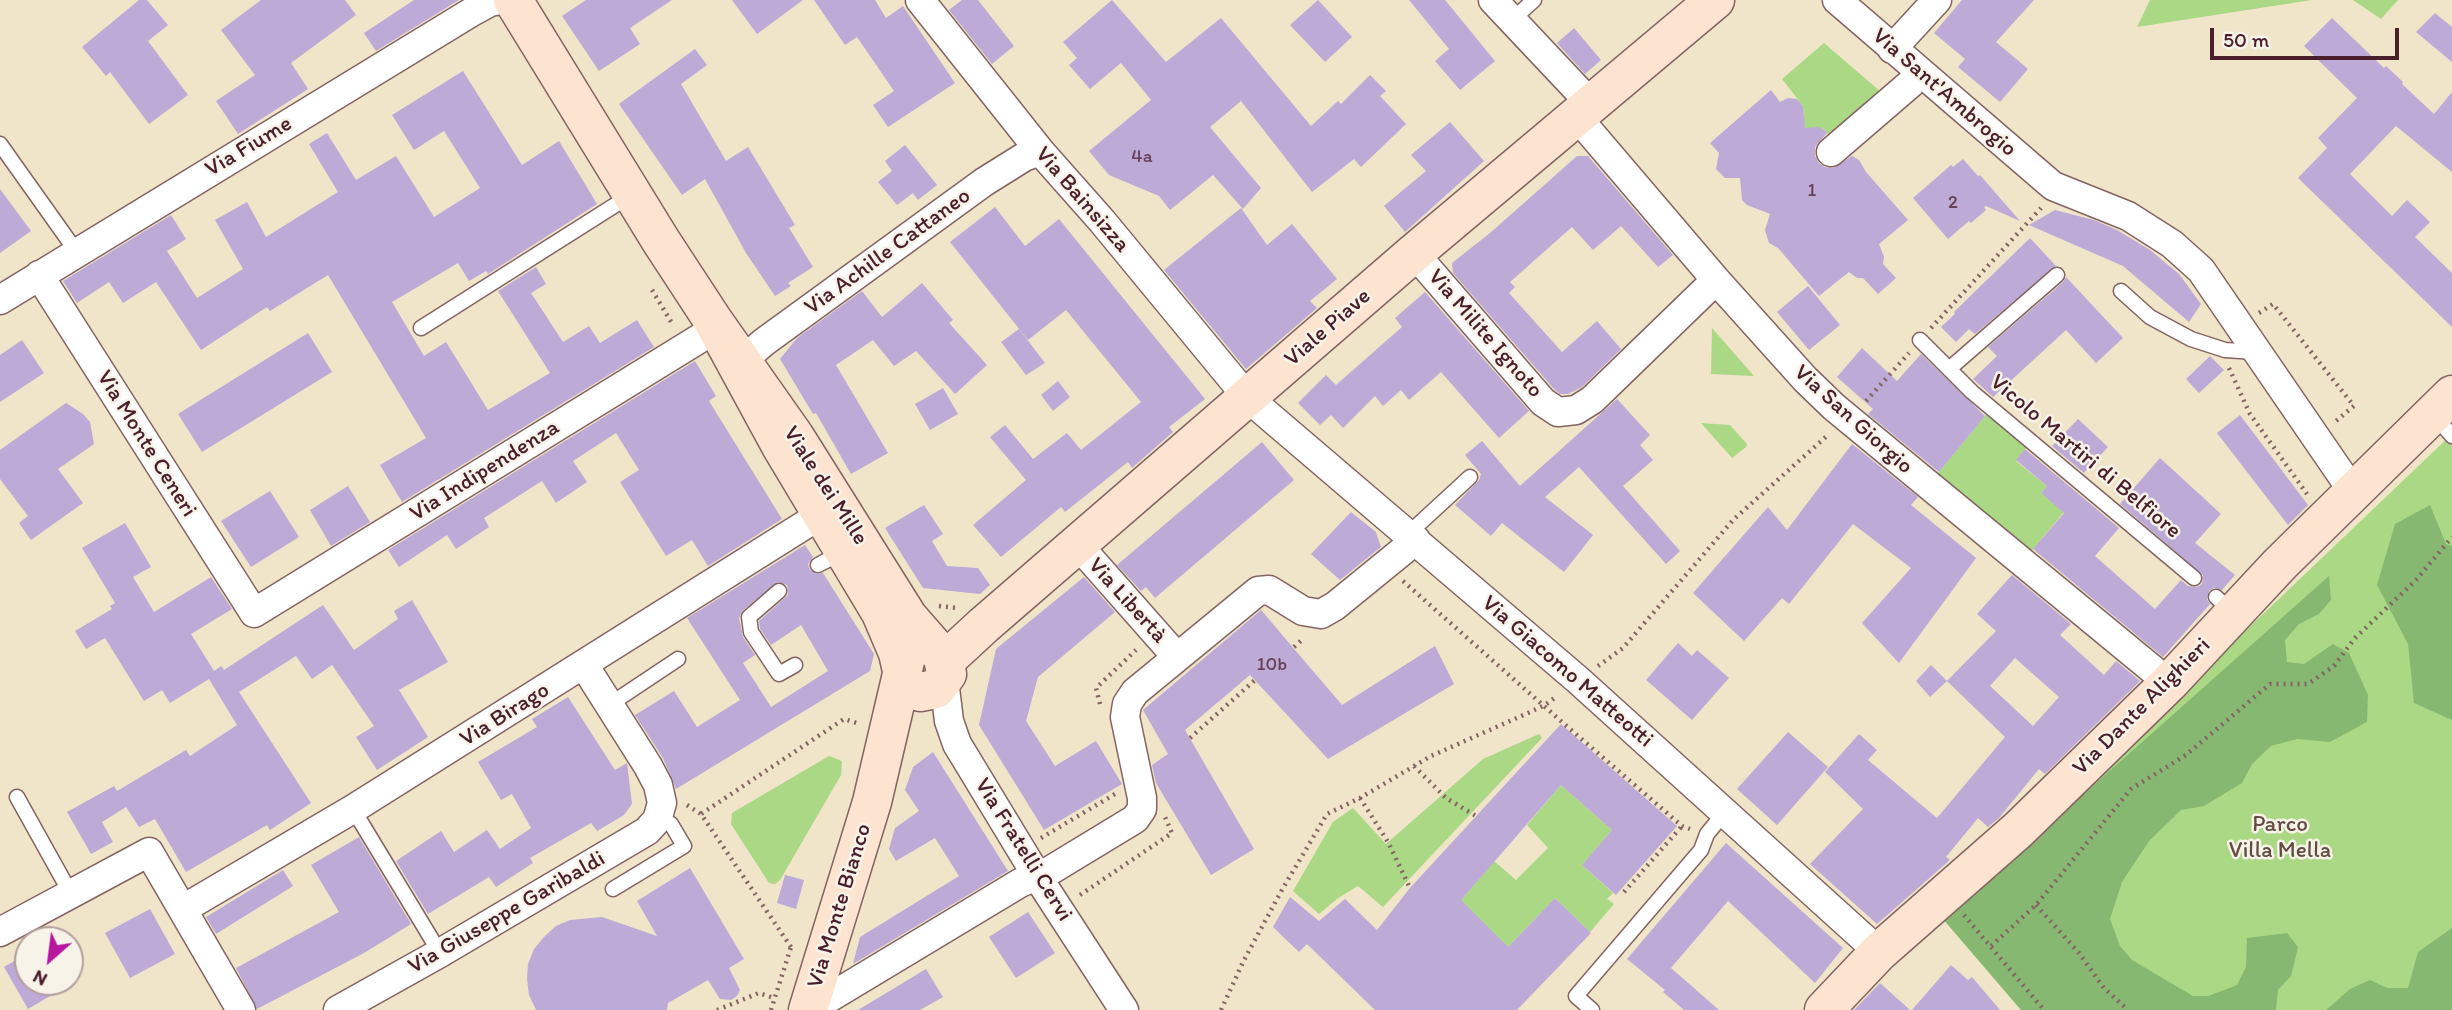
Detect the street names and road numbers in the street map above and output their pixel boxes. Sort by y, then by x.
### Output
street label: Via Sant'Ambrogio [1866,23,2022,163]
street label: Via Fiume [200,110,298,184]
street label: Via Bainsizza [1029,141,1135,259]
street label: Via Achille Cattaneo [800,182,976,322]
street label: Via Milite Ignoto [1421,264,1549,404]
street label: Viale Piave [1279,283,1377,373]
street label: Via San Giorgio [1788,359,1918,481]
street label: Via Monte Ceneri [90,366,202,522]
street label: Vicolo Martiri di Belfiore [1984,369,2186,545]
street label: Via Indipendenza [405,414,565,528]
street label: Viale dei Mille [776,421,874,551]
street label: Via Libertà [1081,553,1173,649]
street label: Via Giacomo Matteotti [1476,590,1658,754]
street label: Via Dante Alighieri [2067,632,2217,782]
street label: Via Birago [455,677,555,753]
street label: Via Fratelli Cervi [968,773,1078,927]
street label: Via Monte Bianco [802,820,878,992]
street label: Via Giuseppe Garibaldi [404,845,610,981]

